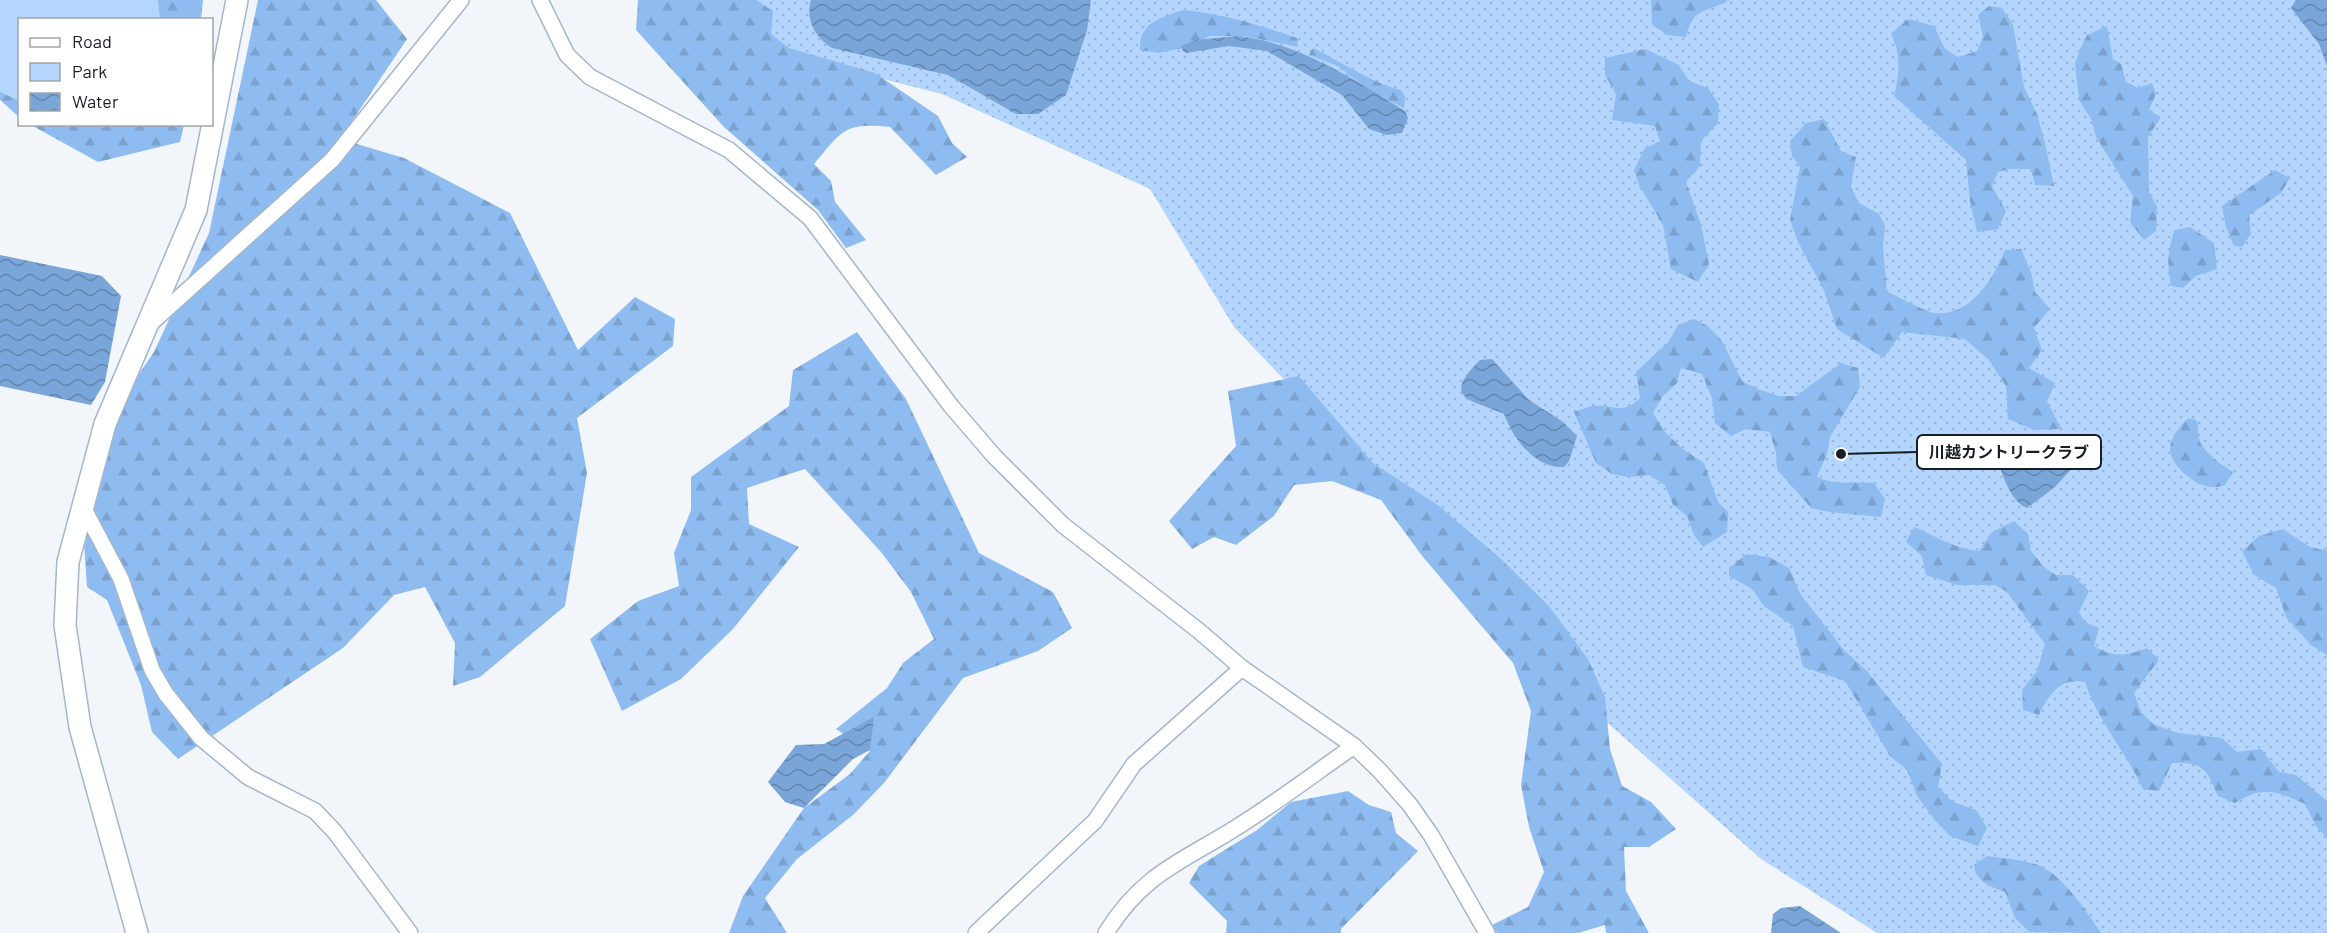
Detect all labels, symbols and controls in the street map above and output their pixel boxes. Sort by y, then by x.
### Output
legend [18,18,213,126]
text: Road [72,30,112,52]
text: Park [72,60,107,82]
text: Water [72,90,119,112]
callout: 川越カントリークラブ [1917,435,2101,469]
text: 川越カントリークラブ [1929,442,2089,461]

